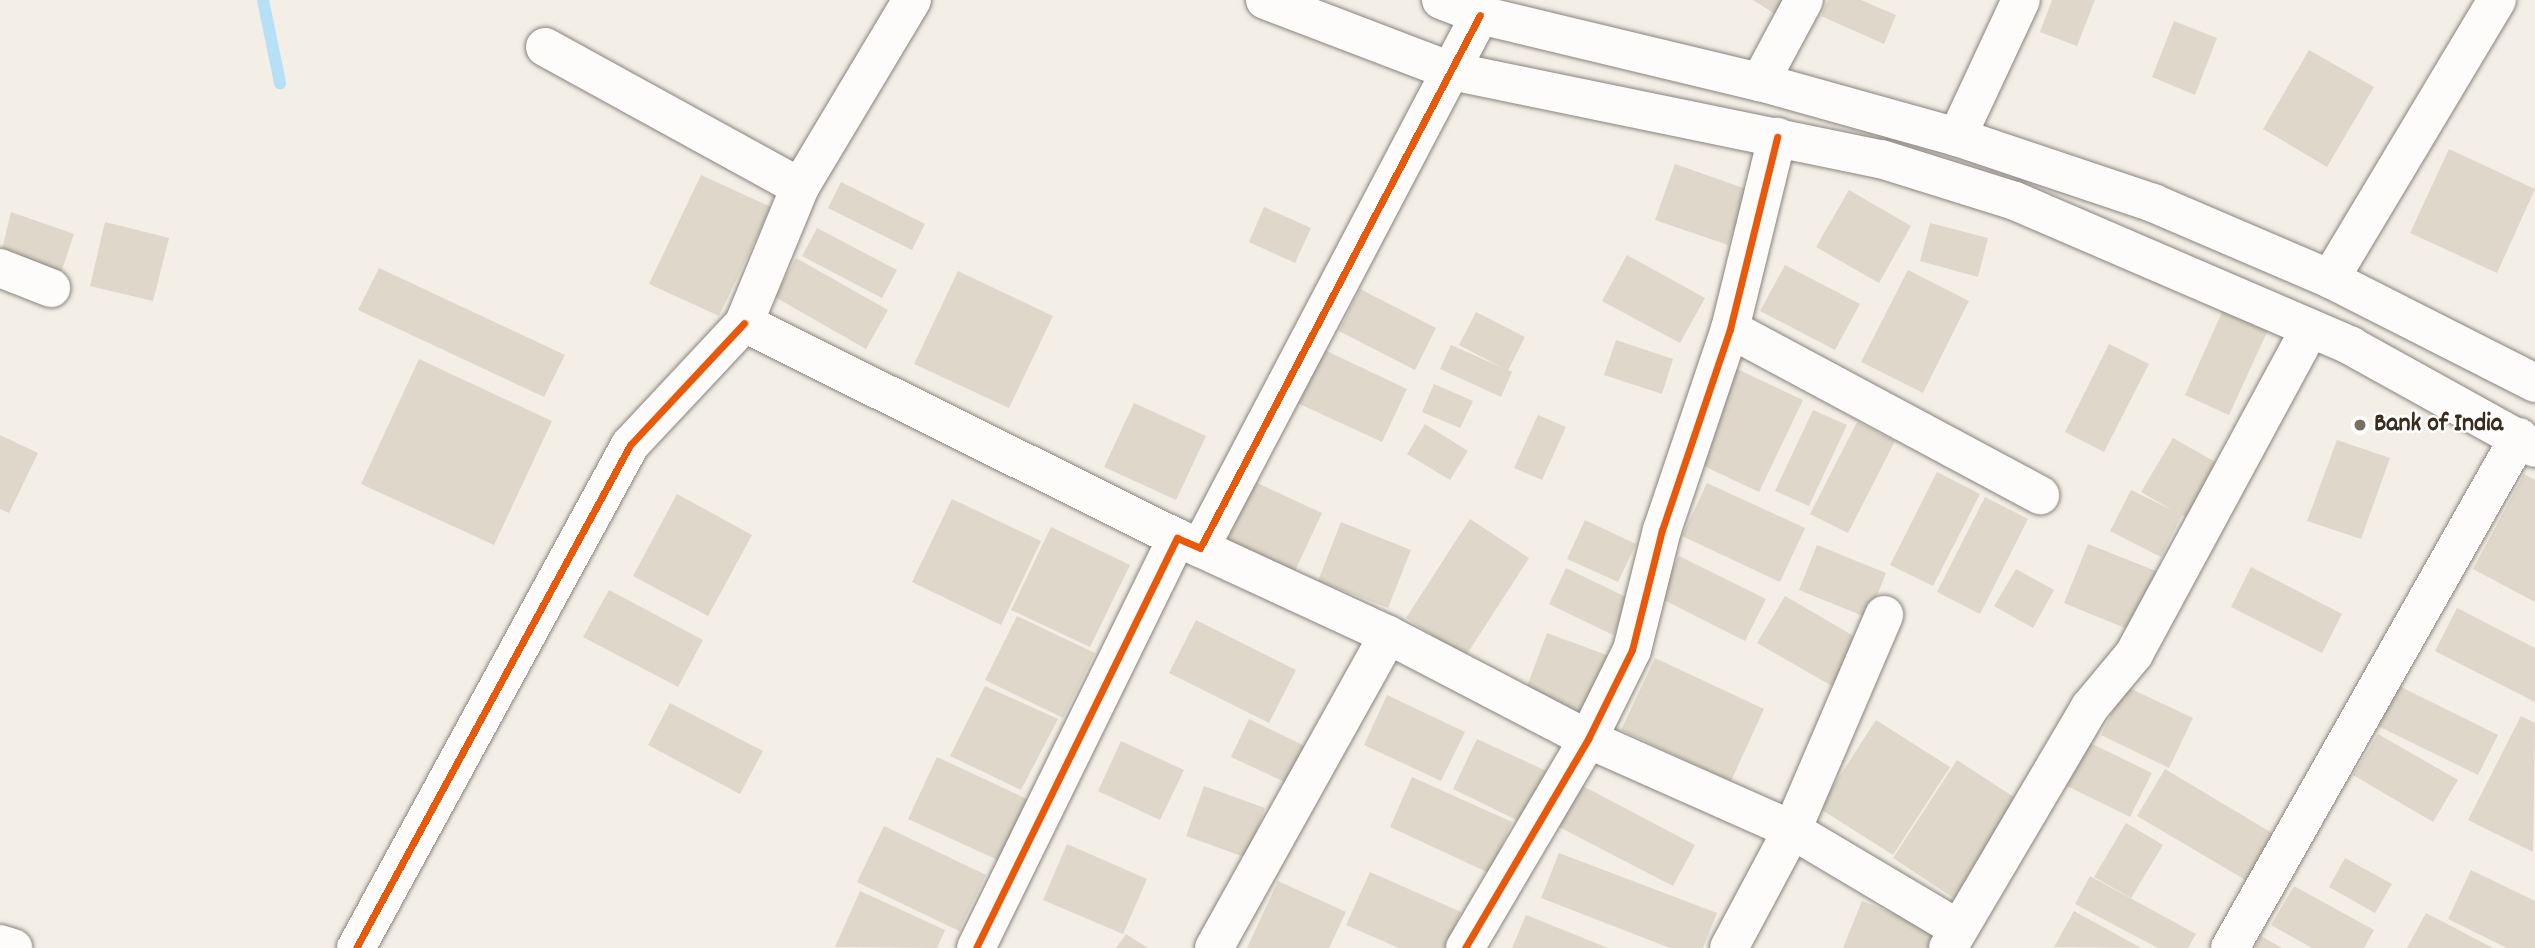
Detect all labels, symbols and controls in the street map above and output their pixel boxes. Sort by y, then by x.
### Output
place label: Bank of India [2374,409,2503,441]
marker: Bank of India [2352,417,2368,433]

